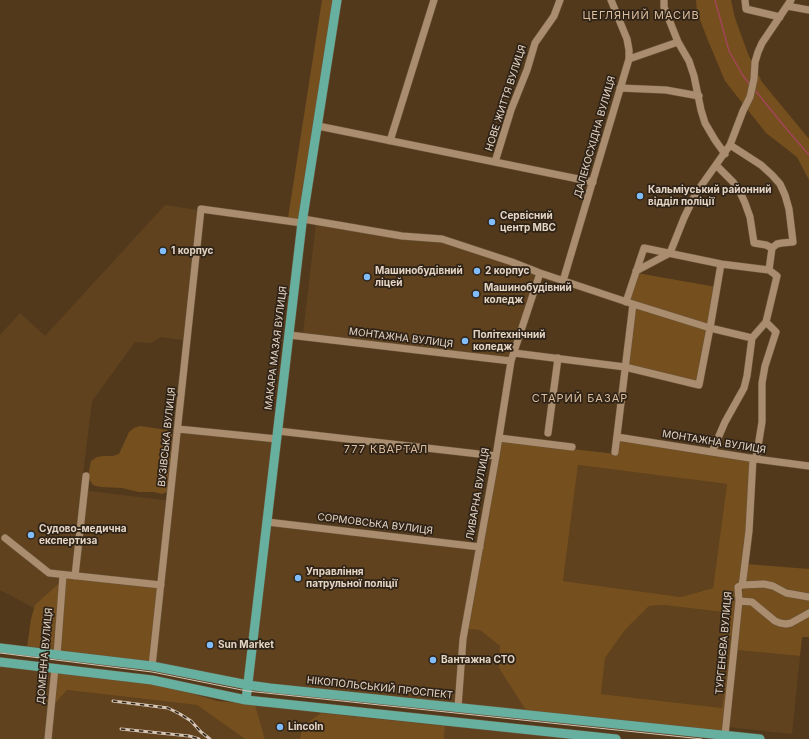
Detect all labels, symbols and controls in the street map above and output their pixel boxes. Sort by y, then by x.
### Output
district label: ЦЕГЛЯНИЙ МАСИВ [582,9,700,23]
street label: НОВЕ ЖИТТЯ ВУЛИЦЯ [483,43,529,153]
street label: ДАЛЕКОСХІДНА ВУЛИЦЯ [572,75,618,199]
place label: Кальміуський районний відділ поліції [648,184,772,208]
marker: Кальміуський районний відділ поліції [635,191,645,201]
place label: Сервісний центр МВС [500,210,556,234]
marker: Сервісний центр МВС [487,217,497,227]
place label: 1 корпус [171,245,213,257]
marker: 1 корпус [158,246,168,256]
place label: Машинобудівний ліцей [375,265,463,288]
place label: 2 корпус [485,265,529,277]
marker: 2 корпус [472,266,482,276]
marker: Машинобудівний ліцей [362,272,372,282]
place label: Машинобудівний коледж [484,282,572,306]
street label: МАКАРА МАЗАЯ ВУЛИЦЯ [262,285,290,411]
marker: Машинобудівний коледж [471,289,481,299]
street label: МОНТАЖНА ВУЛИЦЯ [348,326,454,350]
place label: Політехнічний коледж [473,329,545,352]
marker: Політехнічний коледж [460,336,470,346]
street label: ВУЗІВСЬКА ВУЛИЦЯ [156,387,178,487]
district label: СТАРИЙ БАЗАР [532,392,628,406]
street label: МОНТАЖНА ВУЛИЦЯ [661,428,767,456]
district label: 777 КВАРТАЛ [344,443,428,457]
street label: ЛИВАРНА ВУЛИЦЯ [464,447,492,541]
street label: СОРМОВСЬКА ВУЛИЦЯ [317,511,433,537]
place label: Судово-медична експертиза [39,523,126,546]
marker: Судово-медична експертиза [26,530,36,540]
place label: Управління патрульної поліції [306,566,398,590]
marker: Управління патрульної поліції [293,573,303,583]
street label: ТУРГЕНЄВА ВУЛИЦЯ [714,591,734,695]
street label: ДОМЕННА ВУЛИЦЯ [35,607,55,705]
place label: Sun Market [218,639,274,651]
marker: Sun Market [205,640,215,650]
place label: Вантажна СТО [441,654,515,666]
marker: Вантажна СТО [428,655,438,665]
street label: НІКОПОЛЬСЬКИЙ ПРОСПЕКТ [306,674,454,702]
place label: Lincoln [288,721,324,733]
marker: Lincoln [275,722,285,732]

